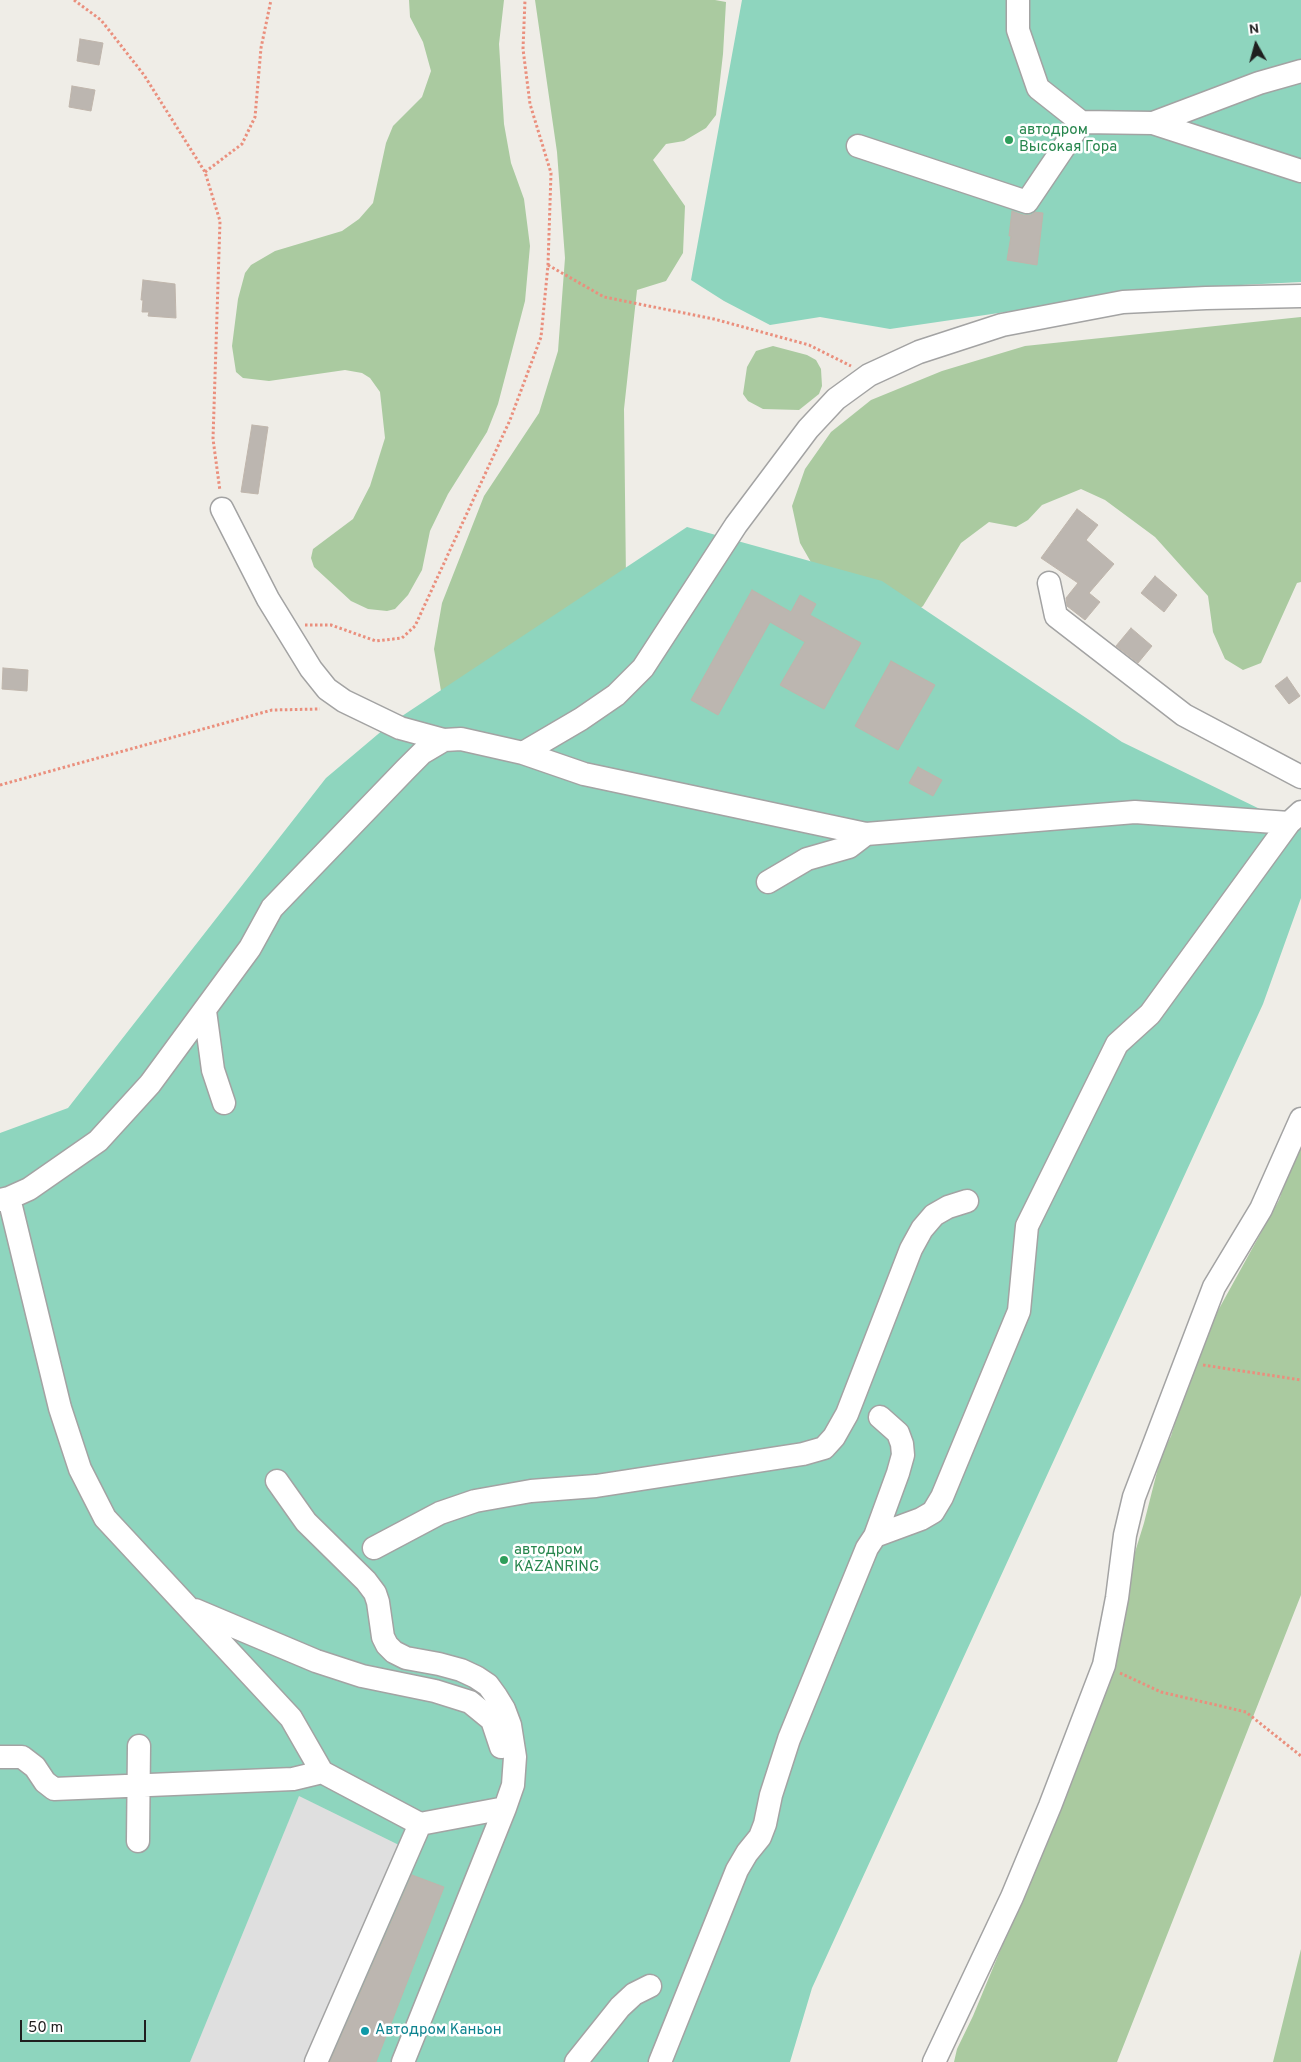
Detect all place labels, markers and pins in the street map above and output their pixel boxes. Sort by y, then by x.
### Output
place label: автодром Высокая Гора [1019,122,1117,157]
marker: автодром Высокая Гора [1003,134,1015,146]
place label: автодром KAZANRING [514,1542,599,1577]
marker: автодром KAZANRING [498,1554,510,1566]
place label: Автодром Каньон [375,2022,502,2040]
marker: Автодром Каньон [359,2025,371,2037]

